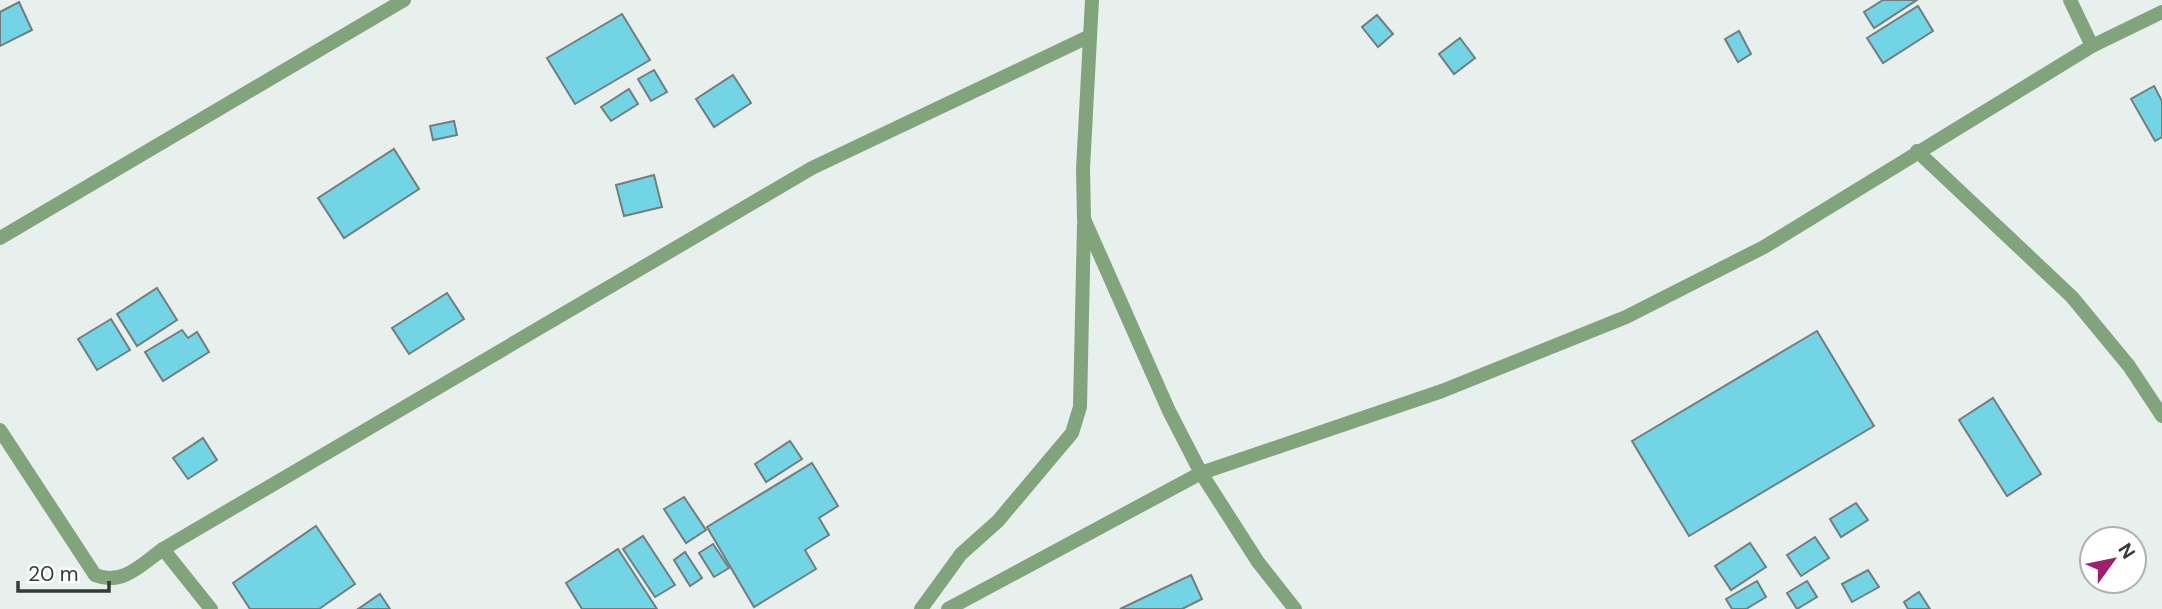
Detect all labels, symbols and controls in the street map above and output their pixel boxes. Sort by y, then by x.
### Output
north arrow [2078,525,2148,595]
text: N [2113,538,2141,564]
scale bar [18,550,108,594]
text: 20 m [28,560,79,588]

